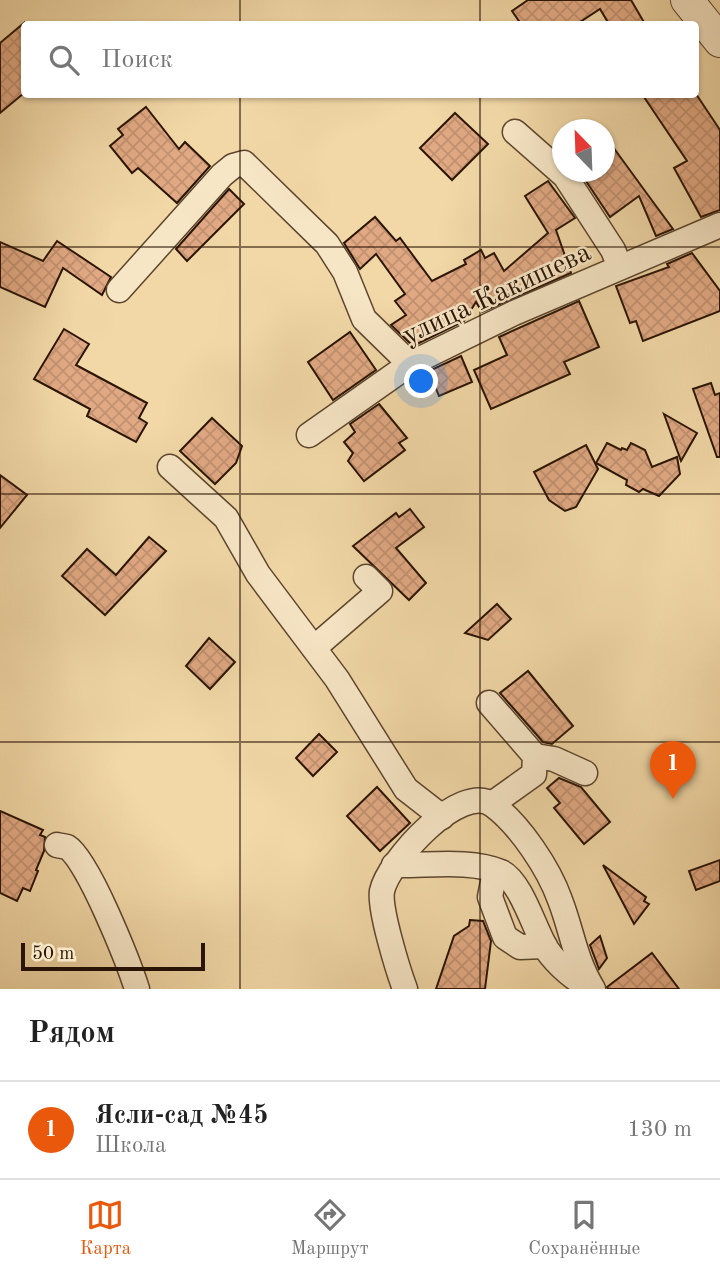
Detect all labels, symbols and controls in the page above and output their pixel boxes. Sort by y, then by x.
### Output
search box [21,21,699,98]
icon: search [45,41,83,79]
text: Поиск [101,47,173,73]
north arrow [552,119,615,182]
street label: улица Какишева [399,239,596,351]
your location [404,364,438,398]
pin: 1 [650,741,696,799]
scale bar [21,940,205,972]
text: 50 m [32,945,74,964]
text: Рядом [28,1019,115,1049]
text: Ясли-сад №45 [95,1103,268,1129]
text: 1 [44,1118,58,1141]
text: 130 m [627,1118,692,1141]
text: Школа [95,1134,166,1157]
tab: Карта [80,1196,131,1261]
tab: Маршрут [291,1196,369,1261]
tab: Сохранённые [528,1196,640,1261]

